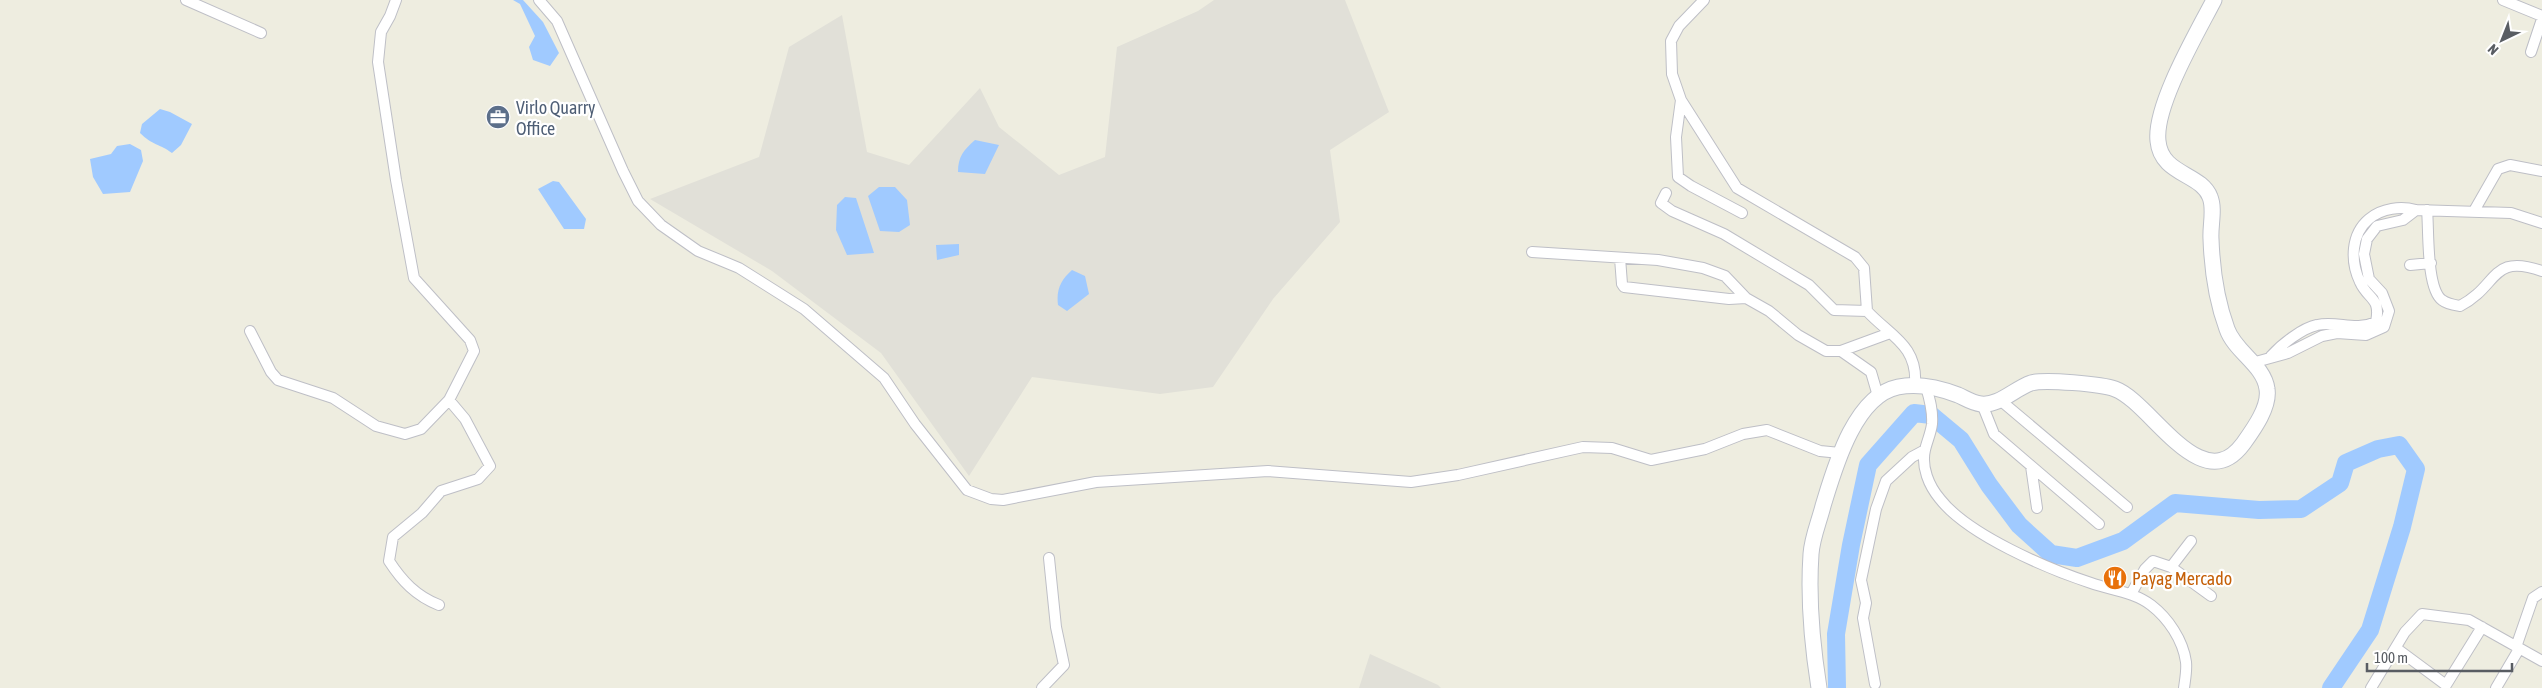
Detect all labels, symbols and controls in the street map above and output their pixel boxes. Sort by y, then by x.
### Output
north arrow [2477,15,2527,65]
text: N [2485,41,2502,58]
place label: Virlo Quarry Office [516,97,595,139]
office icon: Virlo Quarry Office [485,104,511,130]
restaurant icon: Payag Mercado [2102,565,2128,591]
place label: Payag Mercado [2132,568,2232,589]
scale bar [2367,640,2512,672]
text: 100 m [2374,649,2408,666]

